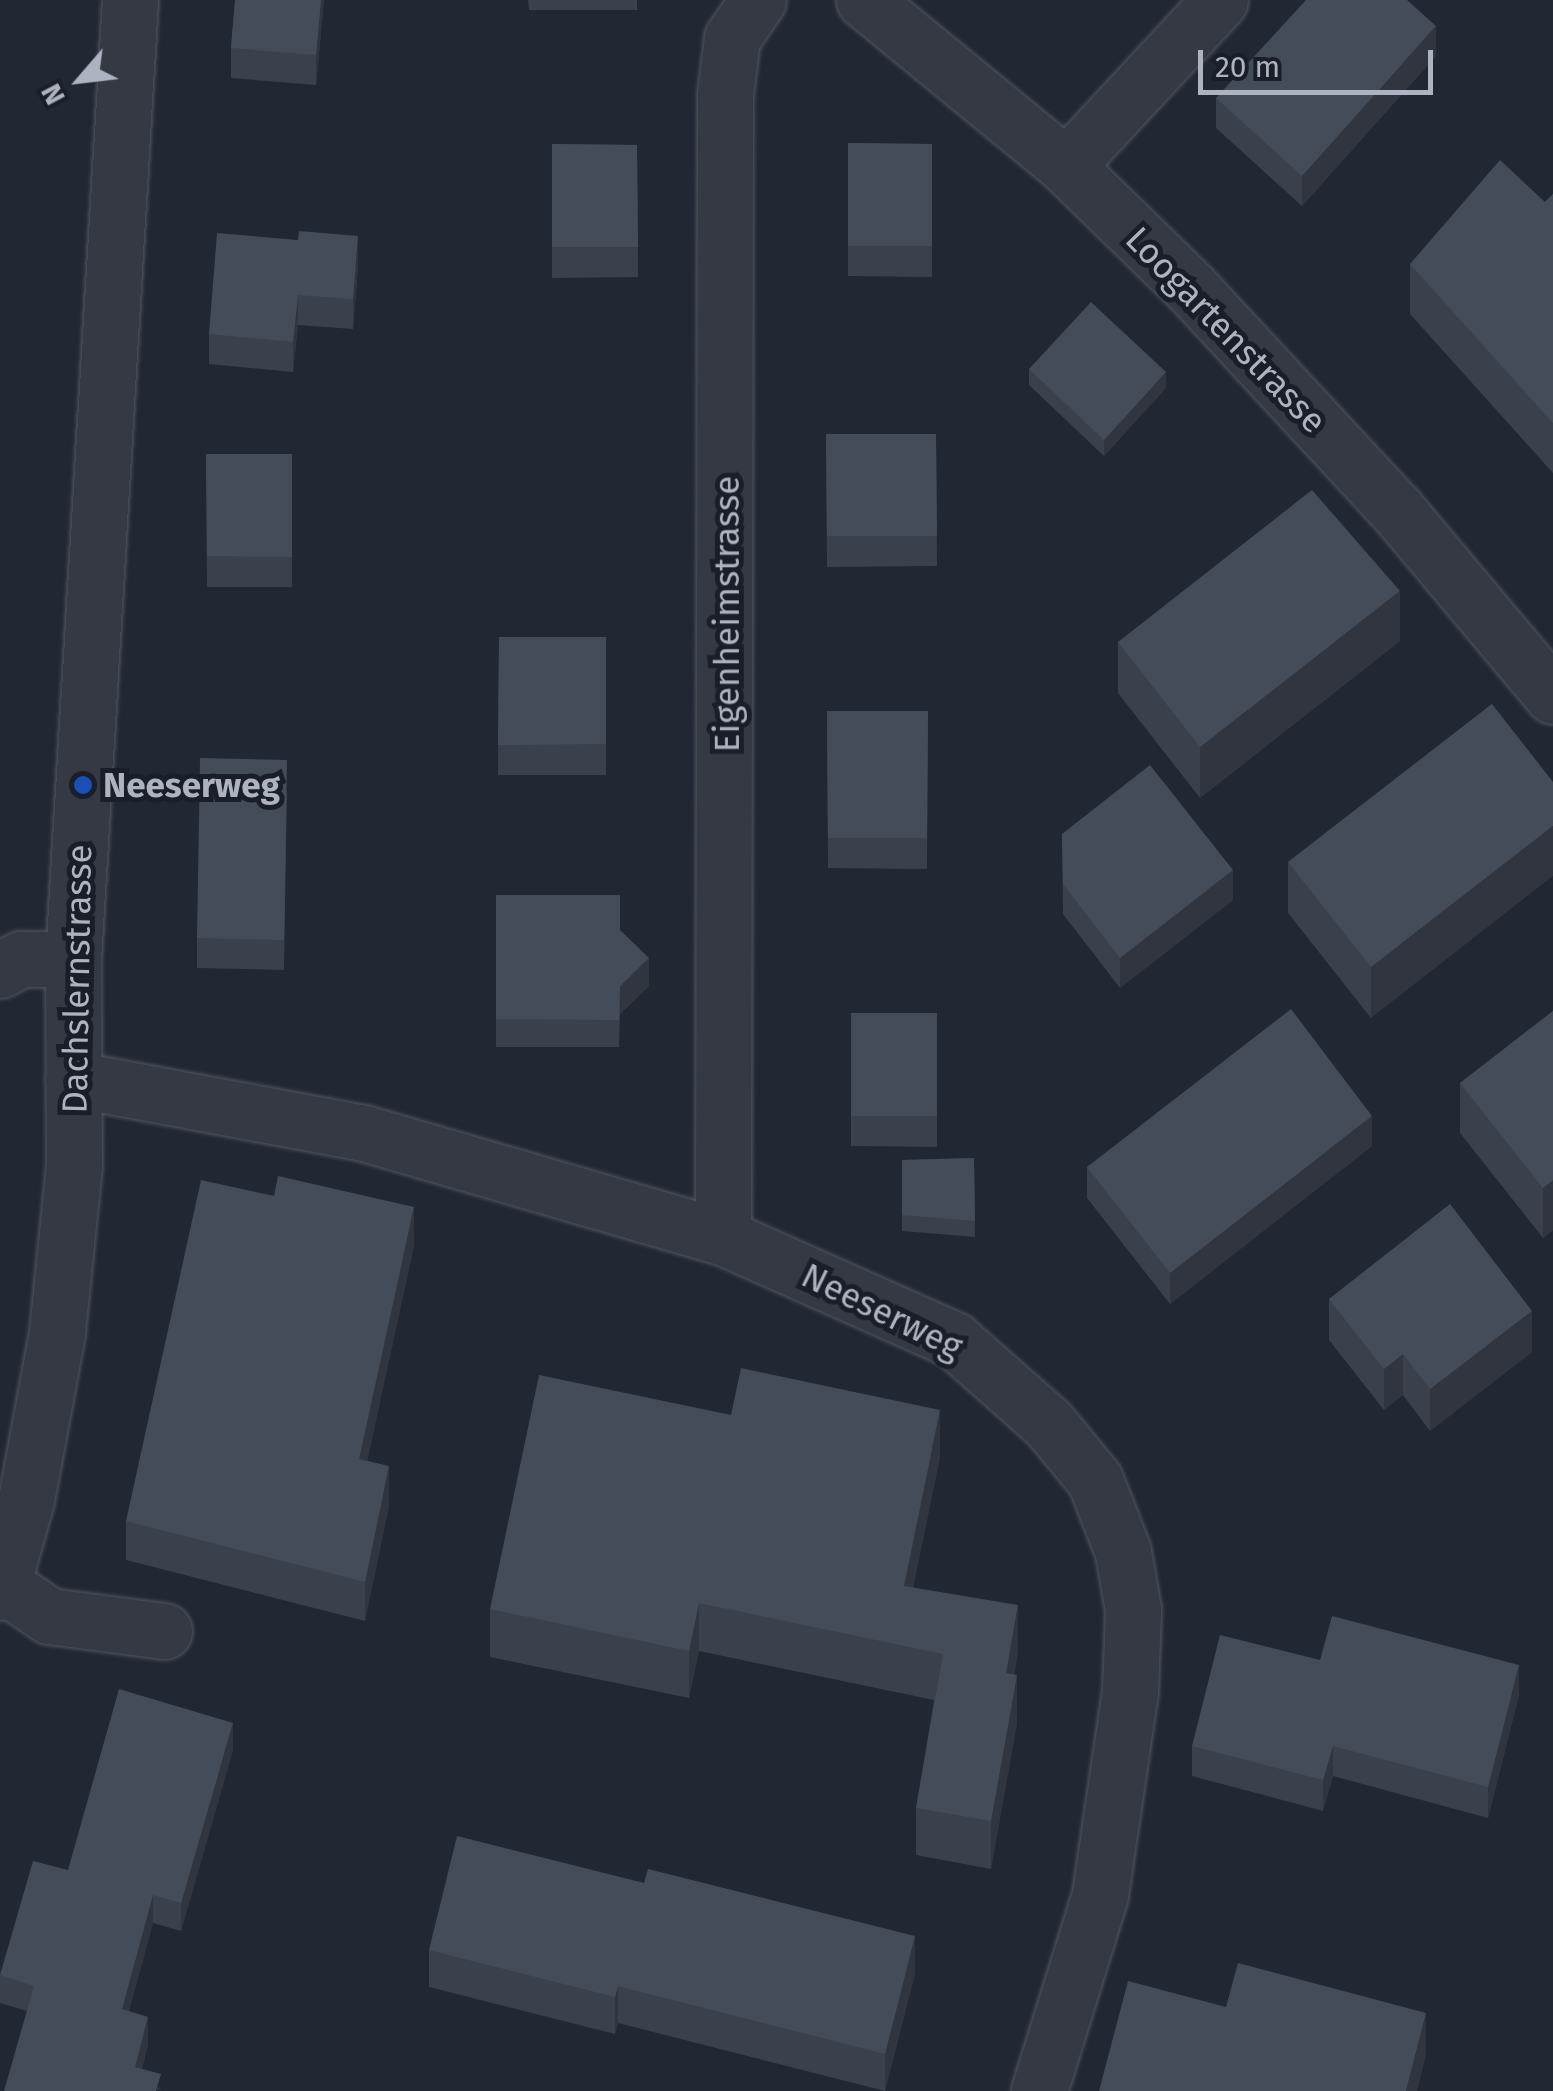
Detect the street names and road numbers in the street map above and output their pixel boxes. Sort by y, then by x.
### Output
street label: Loogartenstrasse [1117,218,1335,442]
street label: Eigenheimstrasse [706,476,748,752]
street label: Dachslernstrasse [54,844,100,1114]
street label: Neeserweg [795,1254,969,1368]

